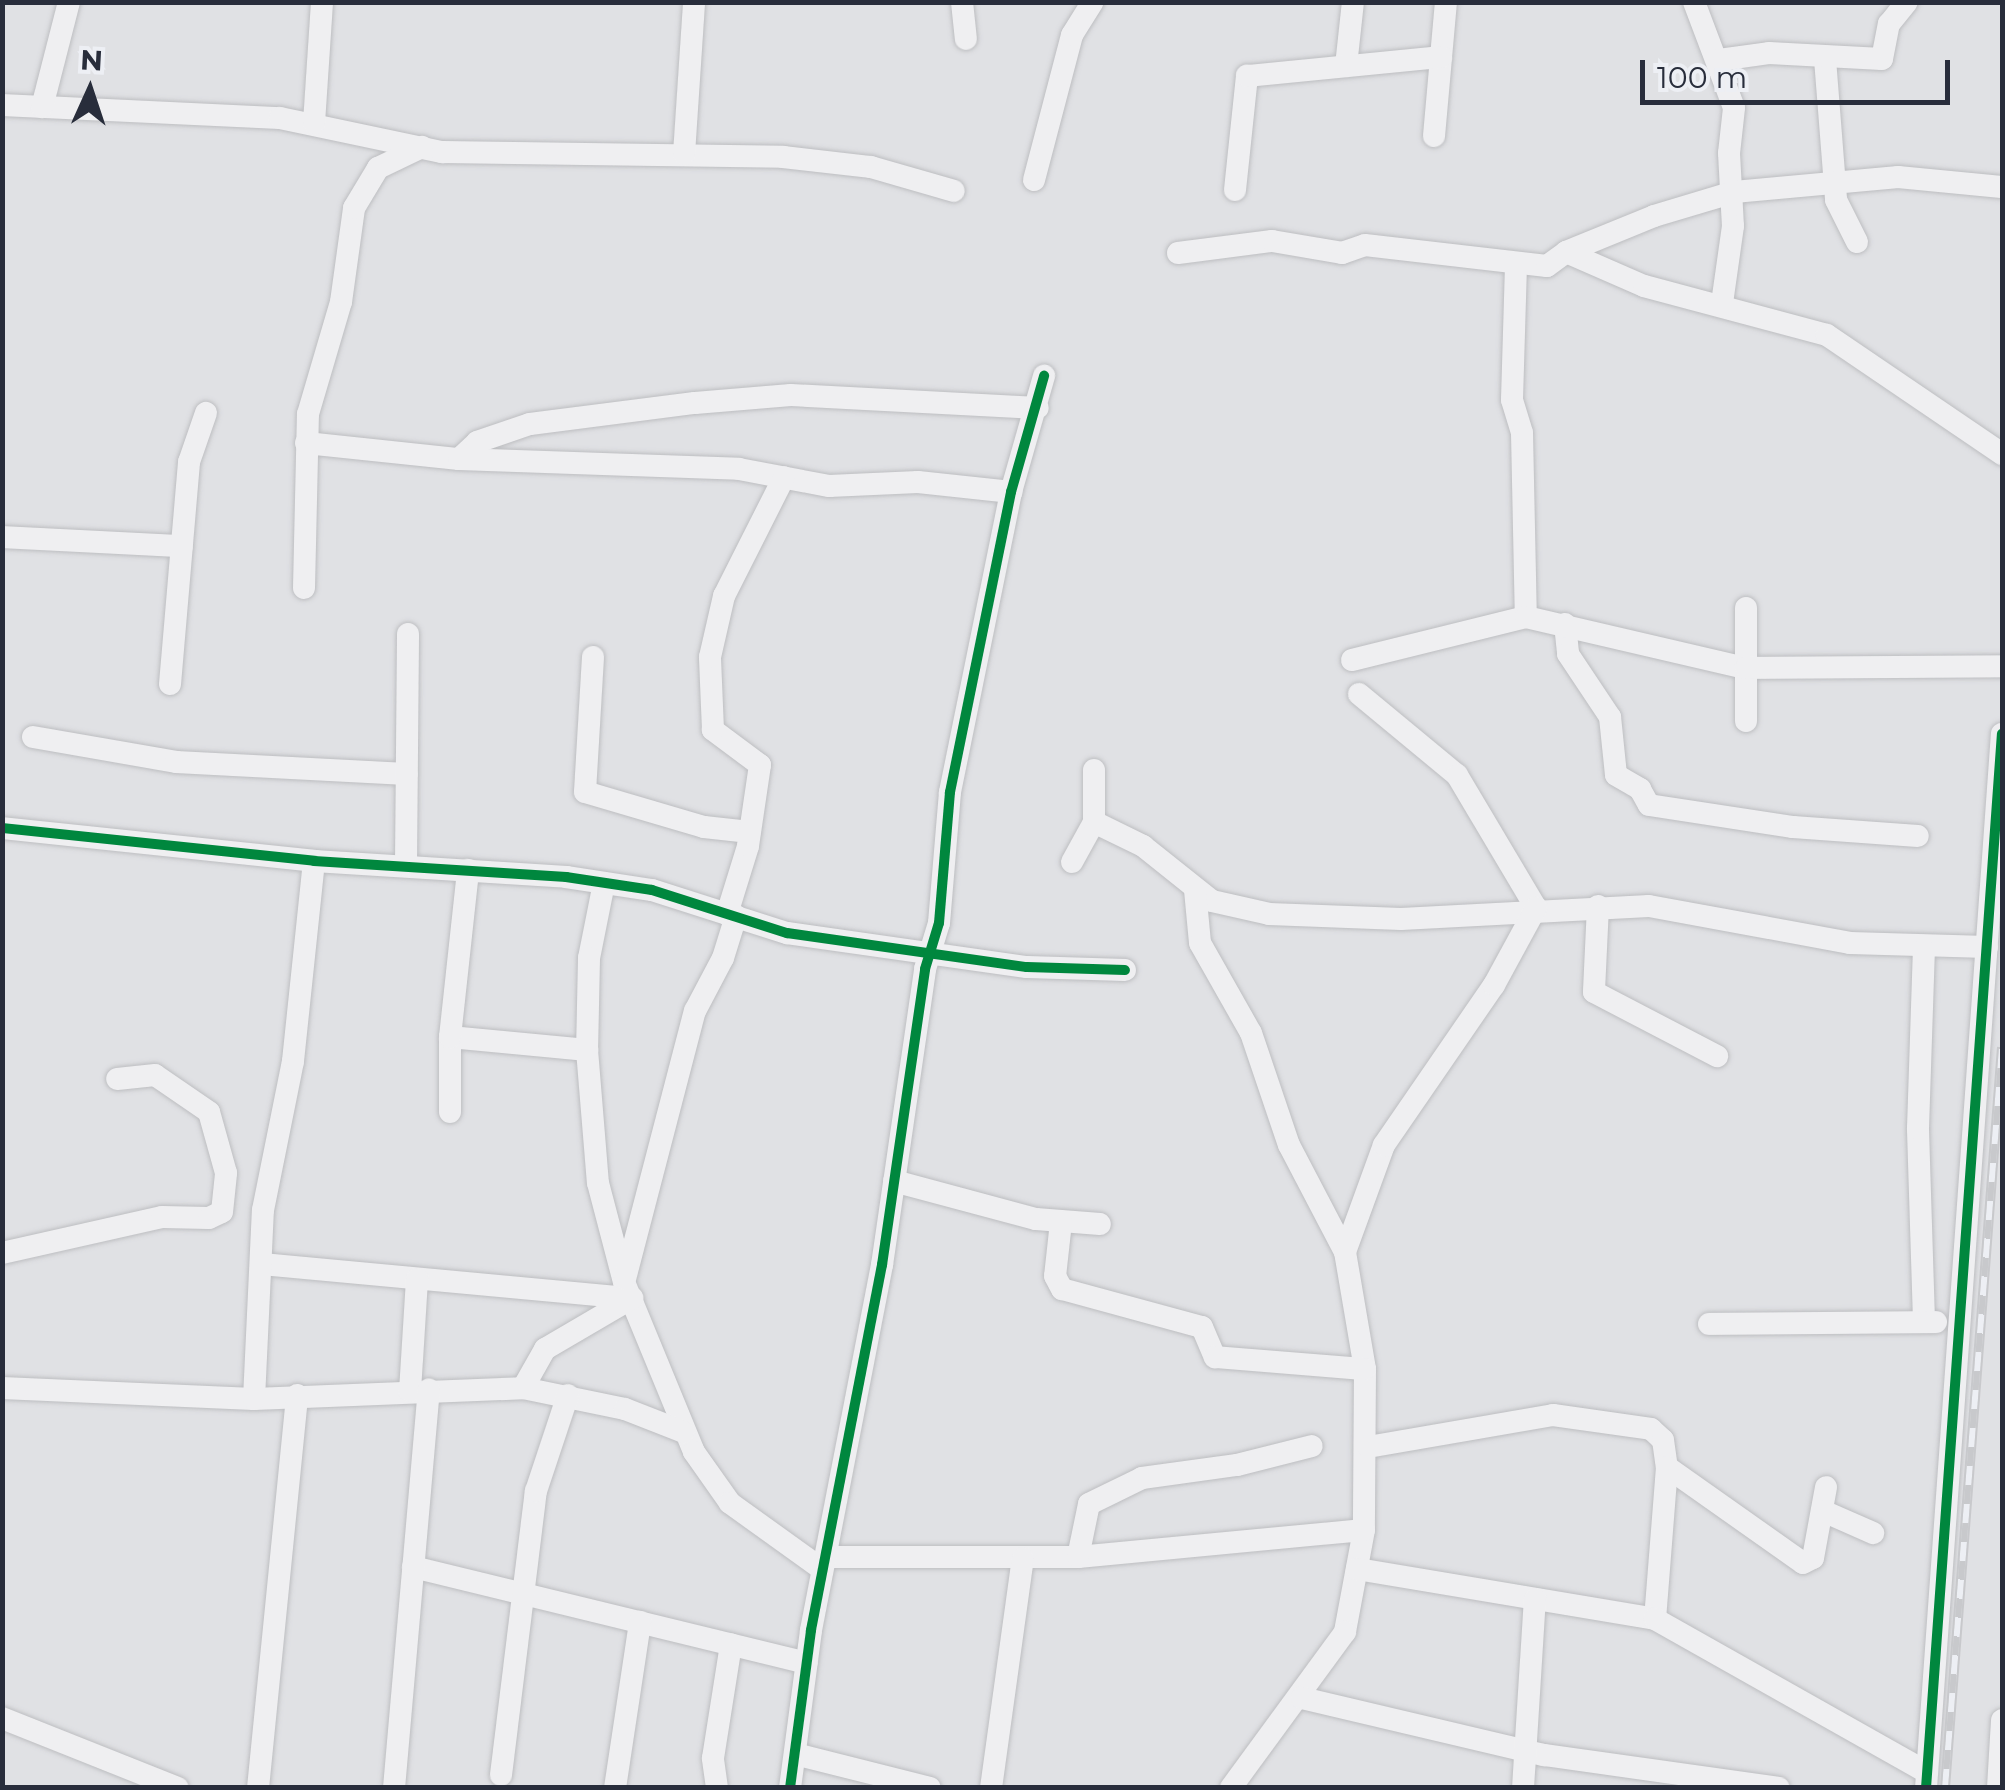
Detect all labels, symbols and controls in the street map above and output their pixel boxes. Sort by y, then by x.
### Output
north arrow [40,40,140,140]
scale bar [1645,40,1955,102]
text: N [79,42,104,78]
text: 100 m [1657,59,1747,96]

